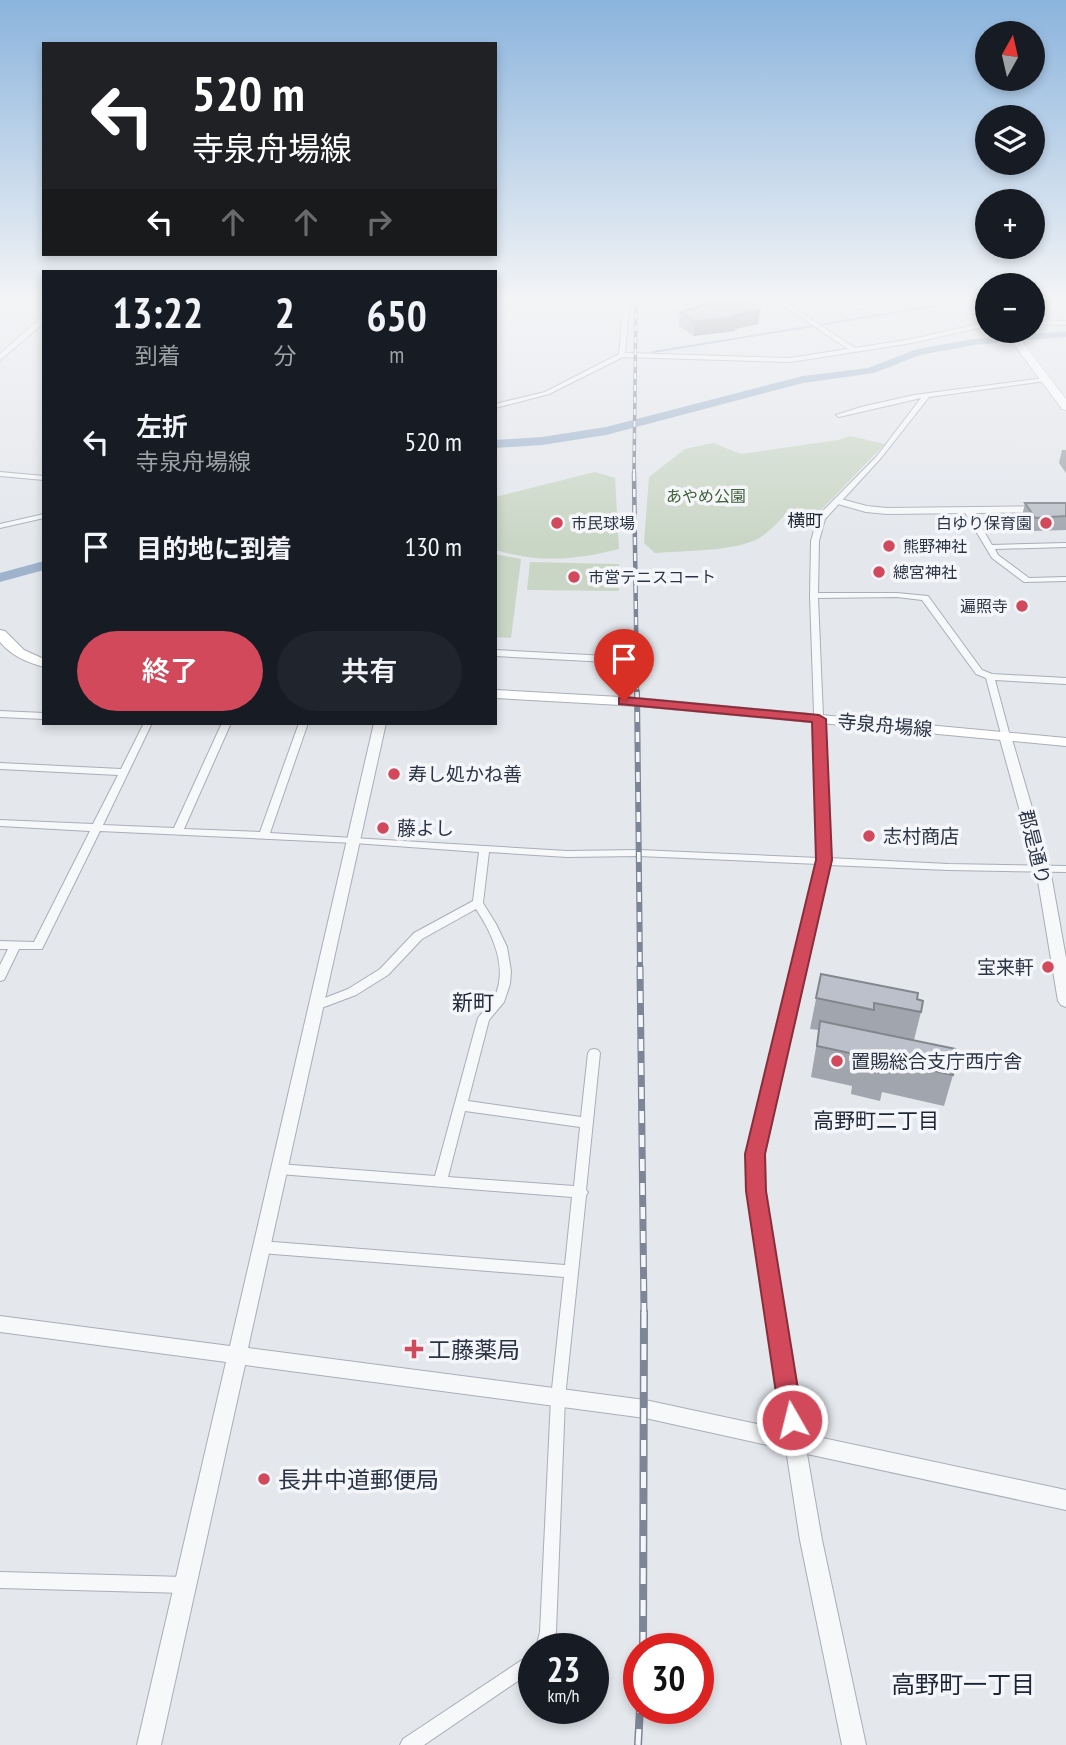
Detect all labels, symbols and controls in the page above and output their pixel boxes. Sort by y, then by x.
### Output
north arrow [975,21,1045,91]
map controls [975,21,1045,343]
text: 520 m [192,61,305,125]
icon: left [77,70,168,161]
button: layers [975,105,1045,175]
text: 寺泉舟場線 [192,127,352,169]
button: + [975,189,1045,259]
icon: left [141,203,179,241]
icon: ahead [214,203,252,241]
icon: ahead [287,203,325,241]
icon: right [360,203,398,241]
button: − [975,273,1045,343]
text: 13:22 [112,285,203,340]
text: 2 [275,285,295,340]
text: 650 [367,288,427,343]
text: m [389,340,404,369]
text: 到着 [135,341,181,370]
text: 分 [273,341,296,370]
text: 左折 [136,410,188,443]
icon: left [77,423,115,461]
text: 520 m [404,425,462,458]
text: 寺泉舟場線 [136,447,251,476]
park label: あやめ公園 [666,486,746,506]
district label: 横町 [787,509,823,532]
place label: 市民球場 [571,513,635,533]
place label: 白ゆり保育園 [936,513,1032,533]
marker: 市民球場 [549,515,565,531]
marker: 白ゆり保育園 [1038,515,1054,531]
icon: arrive [77,528,115,566]
text: 130 m [404,530,462,563]
text: 目的地に到着 [136,532,292,565]
place label: 熊野神社 [903,536,967,556]
marker: 熊野神社 [881,538,897,554]
place label: 總宮神社 [893,562,957,582]
marker: 總宮神社 [871,564,887,580]
place label: 市営テニスコート [588,567,716,587]
marker: 市営テニスコート [566,569,582,585]
place label: 遍照寺 [960,596,1008,616]
marker: 遍照寺 [1014,598,1030,614]
pin [594,629,654,701]
button: 終了 [77,631,263,711]
button: 共有 [277,631,462,711]
icon: arrive [605,640,643,678]
street label: 寺泉舟場線 [837,709,933,741]
place label: 寿し処かね善 [408,762,522,786]
marker: 寿し処かね善 [386,766,402,782]
street label: 郡是通り [1014,807,1056,887]
place label: 藤よし [397,816,454,840]
marker: 藤よし [375,820,391,836]
place label: 志村商店 [883,824,959,848]
marker: 志村商店 [861,828,877,844]
place label: 宝来軒 [977,955,1034,979]
marker: 宝来軒 [1040,959,1056,975]
district label: 新町 [452,989,494,1016]
place label: 置賜総合支庁西庁舎 [851,1049,1022,1073]
marker: 置賜総合支庁西庁舎 [829,1053,845,1069]
district label: 高野町二丁目 [813,1107,939,1134]
place label: 工藤薬局 [428,1335,520,1364]
marker: 工藤薬局 [406,1341,422,1357]
position arrow [755,1383,829,1457]
place label: 長井中道郵便局 [278,1465,439,1494]
marker: 長井中道郵便局 [256,1471,272,1487]
speed limit sign: 30 [623,1633,714,1724]
text: 23 [547,1646,580,1692]
district label: 高野町一丁目 [891,1669,1035,1700]
text: km/h [548,1684,579,1707]

